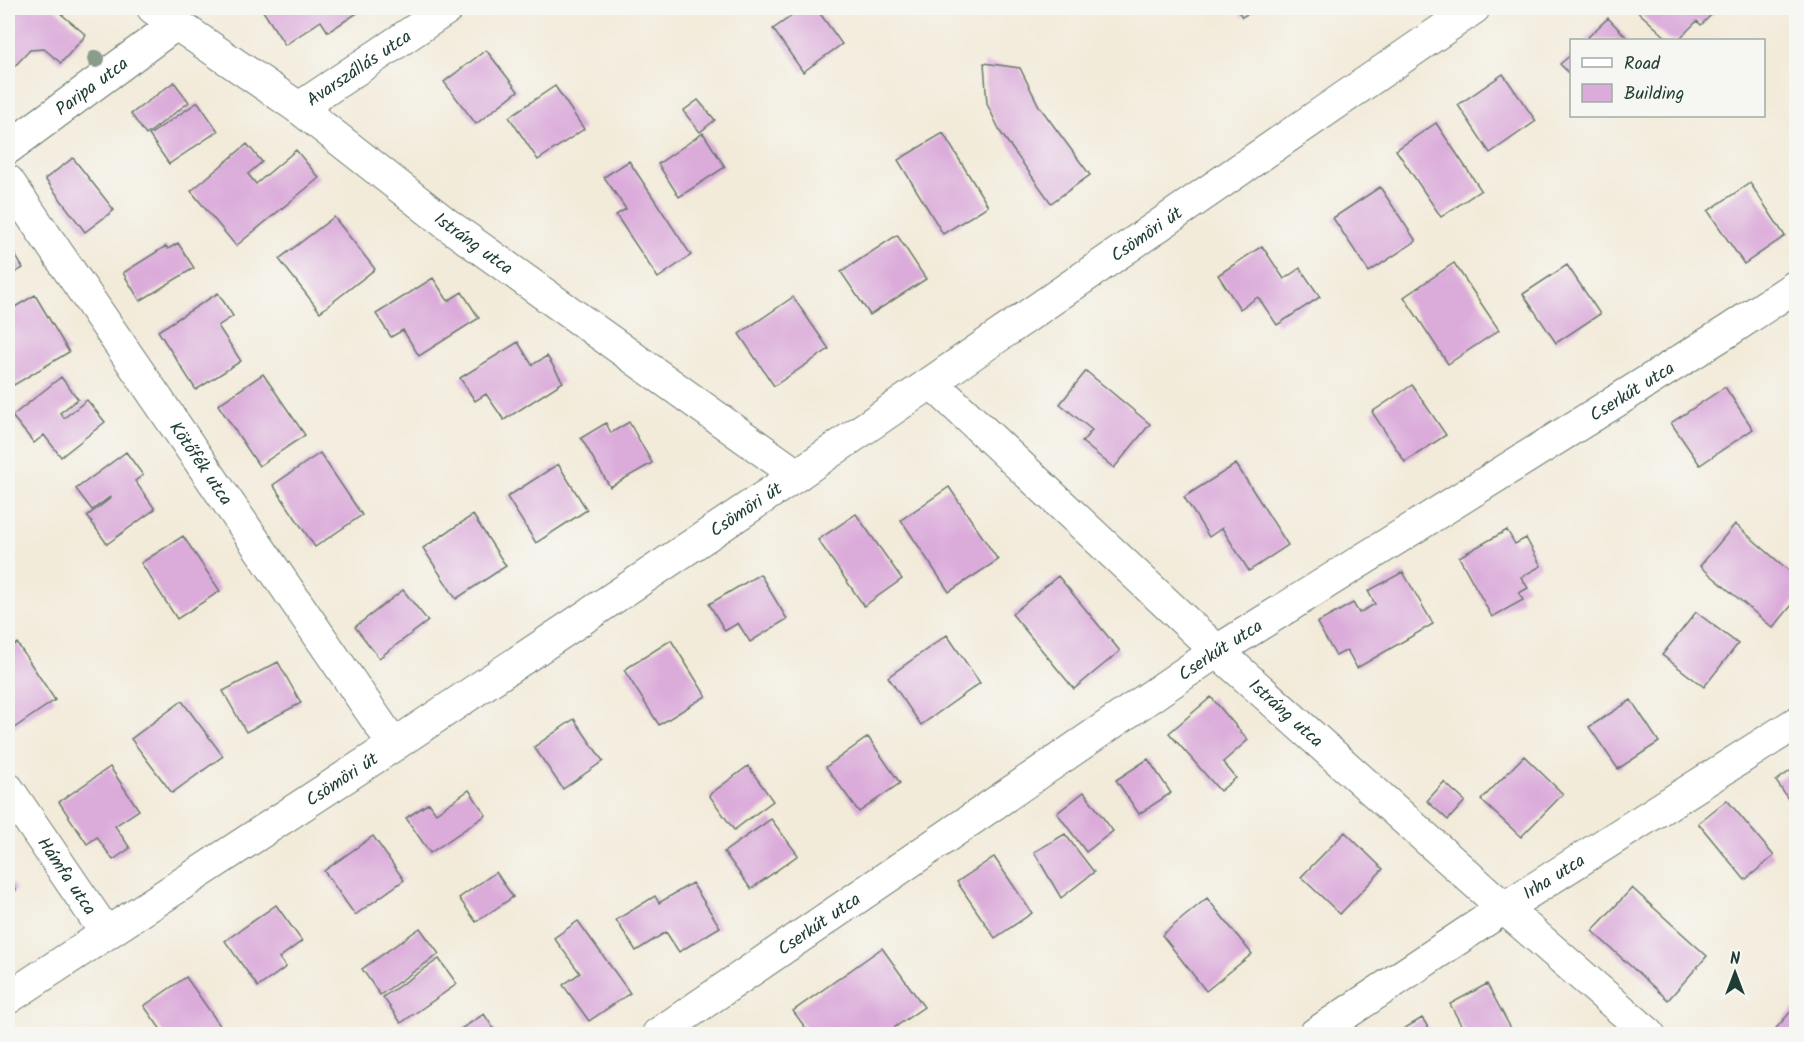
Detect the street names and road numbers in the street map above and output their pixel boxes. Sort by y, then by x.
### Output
street label: Avarszállás utca [301,23,418,115]
street label: Paripa utca [50,51,135,124]
street label: Csömöri út [1105,199,1190,271]
street label: Istráng utca [427,206,519,283]
street label: Cserkút utca [1584,355,1681,430]
street label: Kötőfék utca [161,416,239,512]
street label: Csömöri út [704,475,790,545]
street label: Cserkút utca [1173,613,1269,689]
street label: Istráng utca [1241,672,1329,756]
street label: Csömöri út [300,745,386,815]
street label: Hámfa utca [29,832,103,922]
street label: Irha utca [1518,847,1591,908]
street label: Cserkút utca [772,886,867,964]

